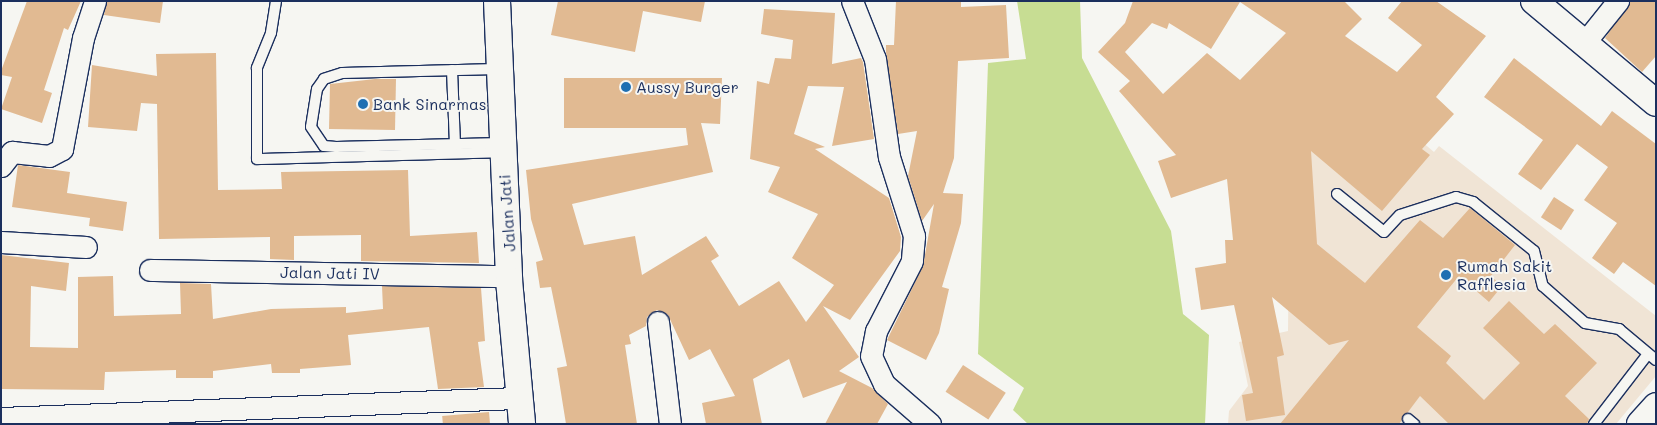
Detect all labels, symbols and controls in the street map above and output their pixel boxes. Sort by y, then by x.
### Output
place label: Aussy Burger [636,77,739,97]
marker: Aussy Burger [620,81,632,93]
place label: Bank Sinarmas [373,94,487,114]
marker: Bank Sinarmas [357,98,369,110]
street label: Jalan Jati [495,174,519,252]
place label: Rumah Sakit Rafflesia [1457,256,1552,294]
street label: Jalan Jati IV [280,263,380,283]
marker: Rumah Sakit Rafflesia [1439,268,1453,282]

